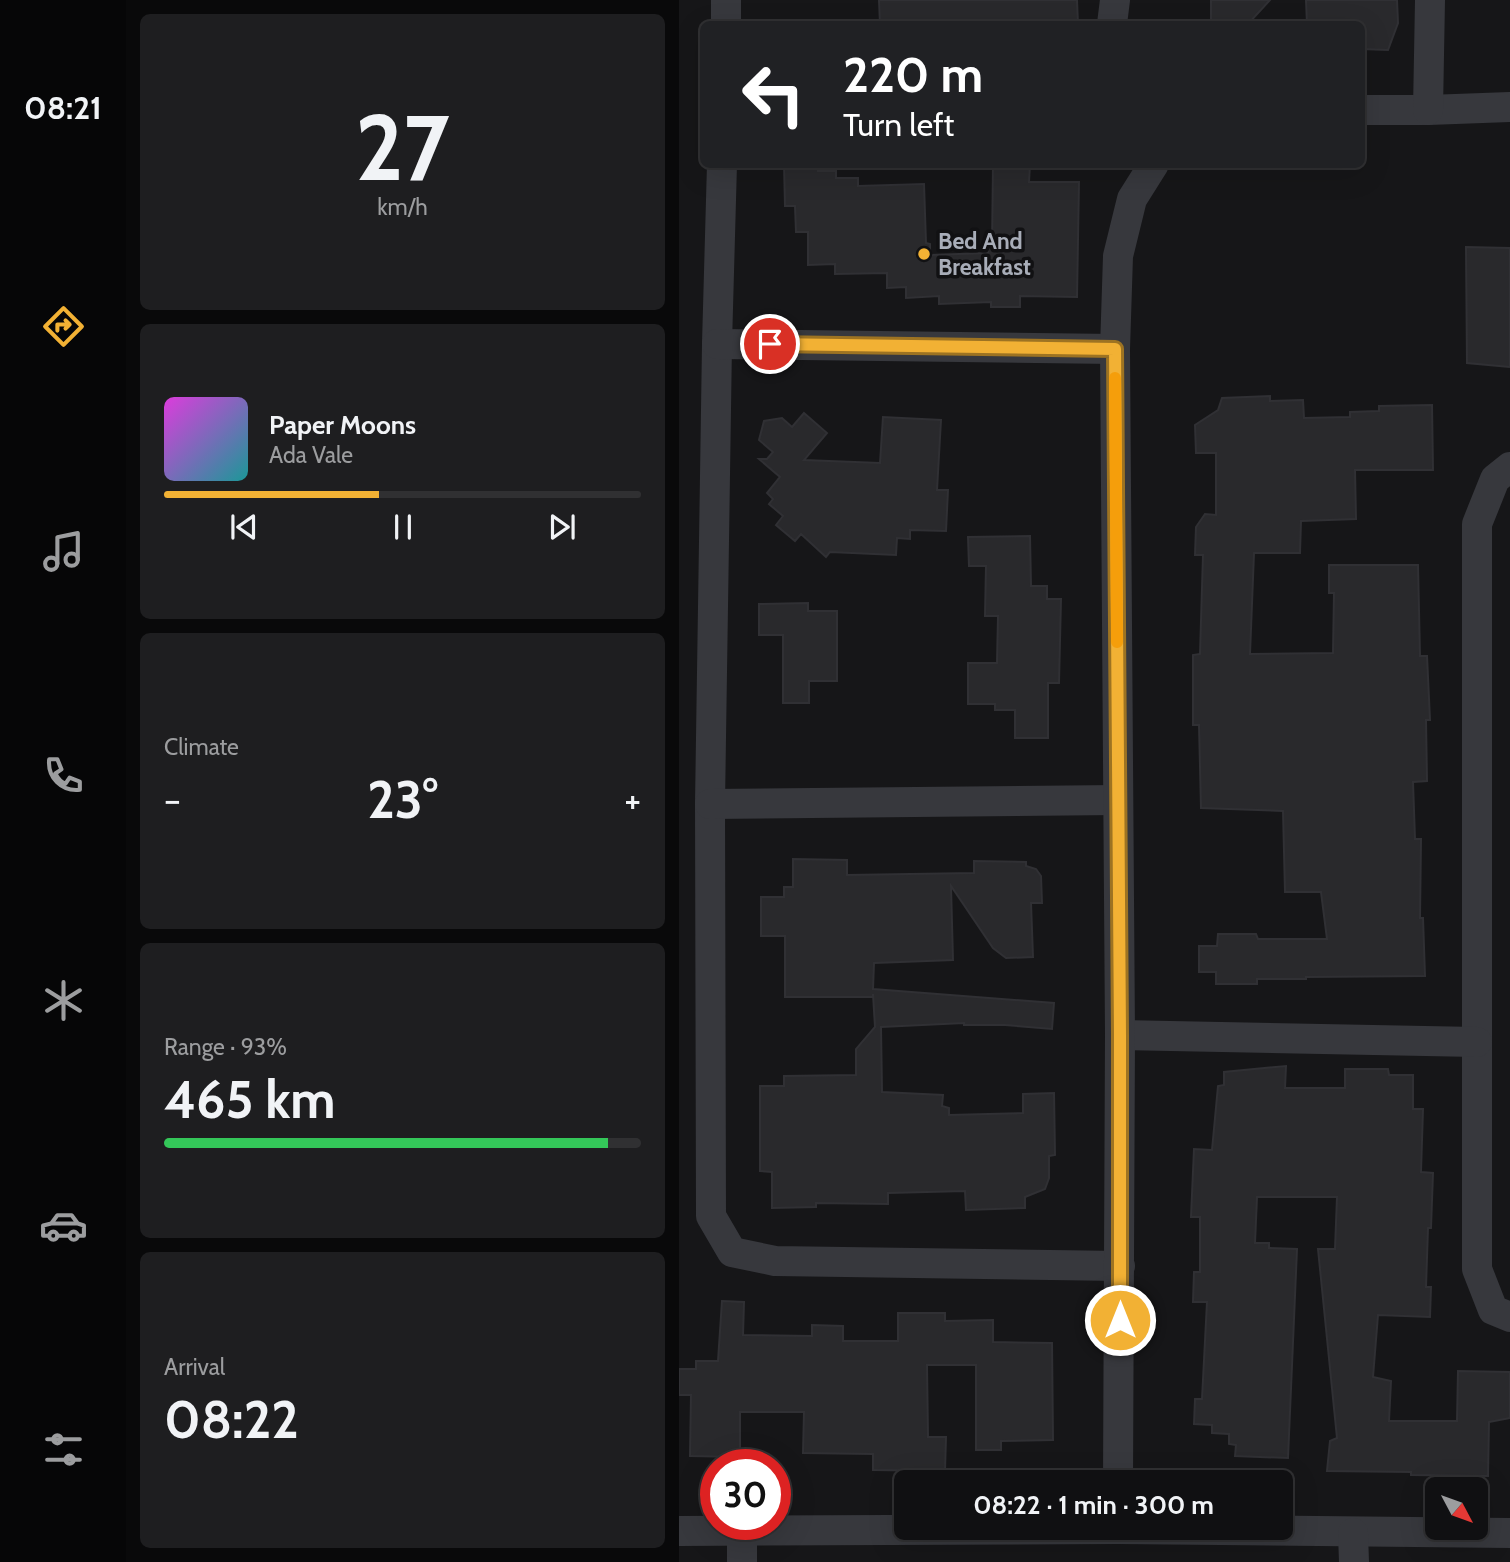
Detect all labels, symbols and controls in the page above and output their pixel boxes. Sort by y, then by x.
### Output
text: 220 m [843,45,983,104]
icon: left [728,49,819,140]
text: 08:21 [24,88,102,127]
text: 27 [355,92,450,203]
text: Turn left [843,105,954,144]
text: km/h [377,193,428,221]
place label: Bed And Breakfast [938,227,1031,281]
marker: Bed And Breakfast [916,246,932,262]
icon: directions [39,302,88,351]
pin [740,314,800,374]
icon: arrive [751,325,789,363]
text: Paper Moons [269,409,416,441]
text: Ada Vale [269,441,353,469]
icon: previous [225,508,263,546]
icon: pause [384,508,422,546]
icon: next [543,508,581,546]
icon: music [39,527,88,576]
text: Climate [164,733,239,761]
icon: phone [39,751,88,800]
text: 23° [367,768,438,831]
text: − [164,776,181,823]
text: + [624,776,641,823]
icon: climate [39,976,88,1025]
text: Range · 93% [164,1033,287,1061]
text: 465 km [164,1068,336,1131]
icon: car [39,1201,88,1250]
position arrow [1083,1283,1157,1357]
text: Arrival [164,1353,225,1381]
text: 08:22 [164,1388,299,1451]
icon: filters [39,1425,88,1474]
speed limit sign: 30 [700,1449,791,1540]
north arrow [1425,1477,1487,1540]
map controls [1425,1477,1488,1540]
text: 08:22 · 1 min · 300 m [973,1489,1214,1521]

